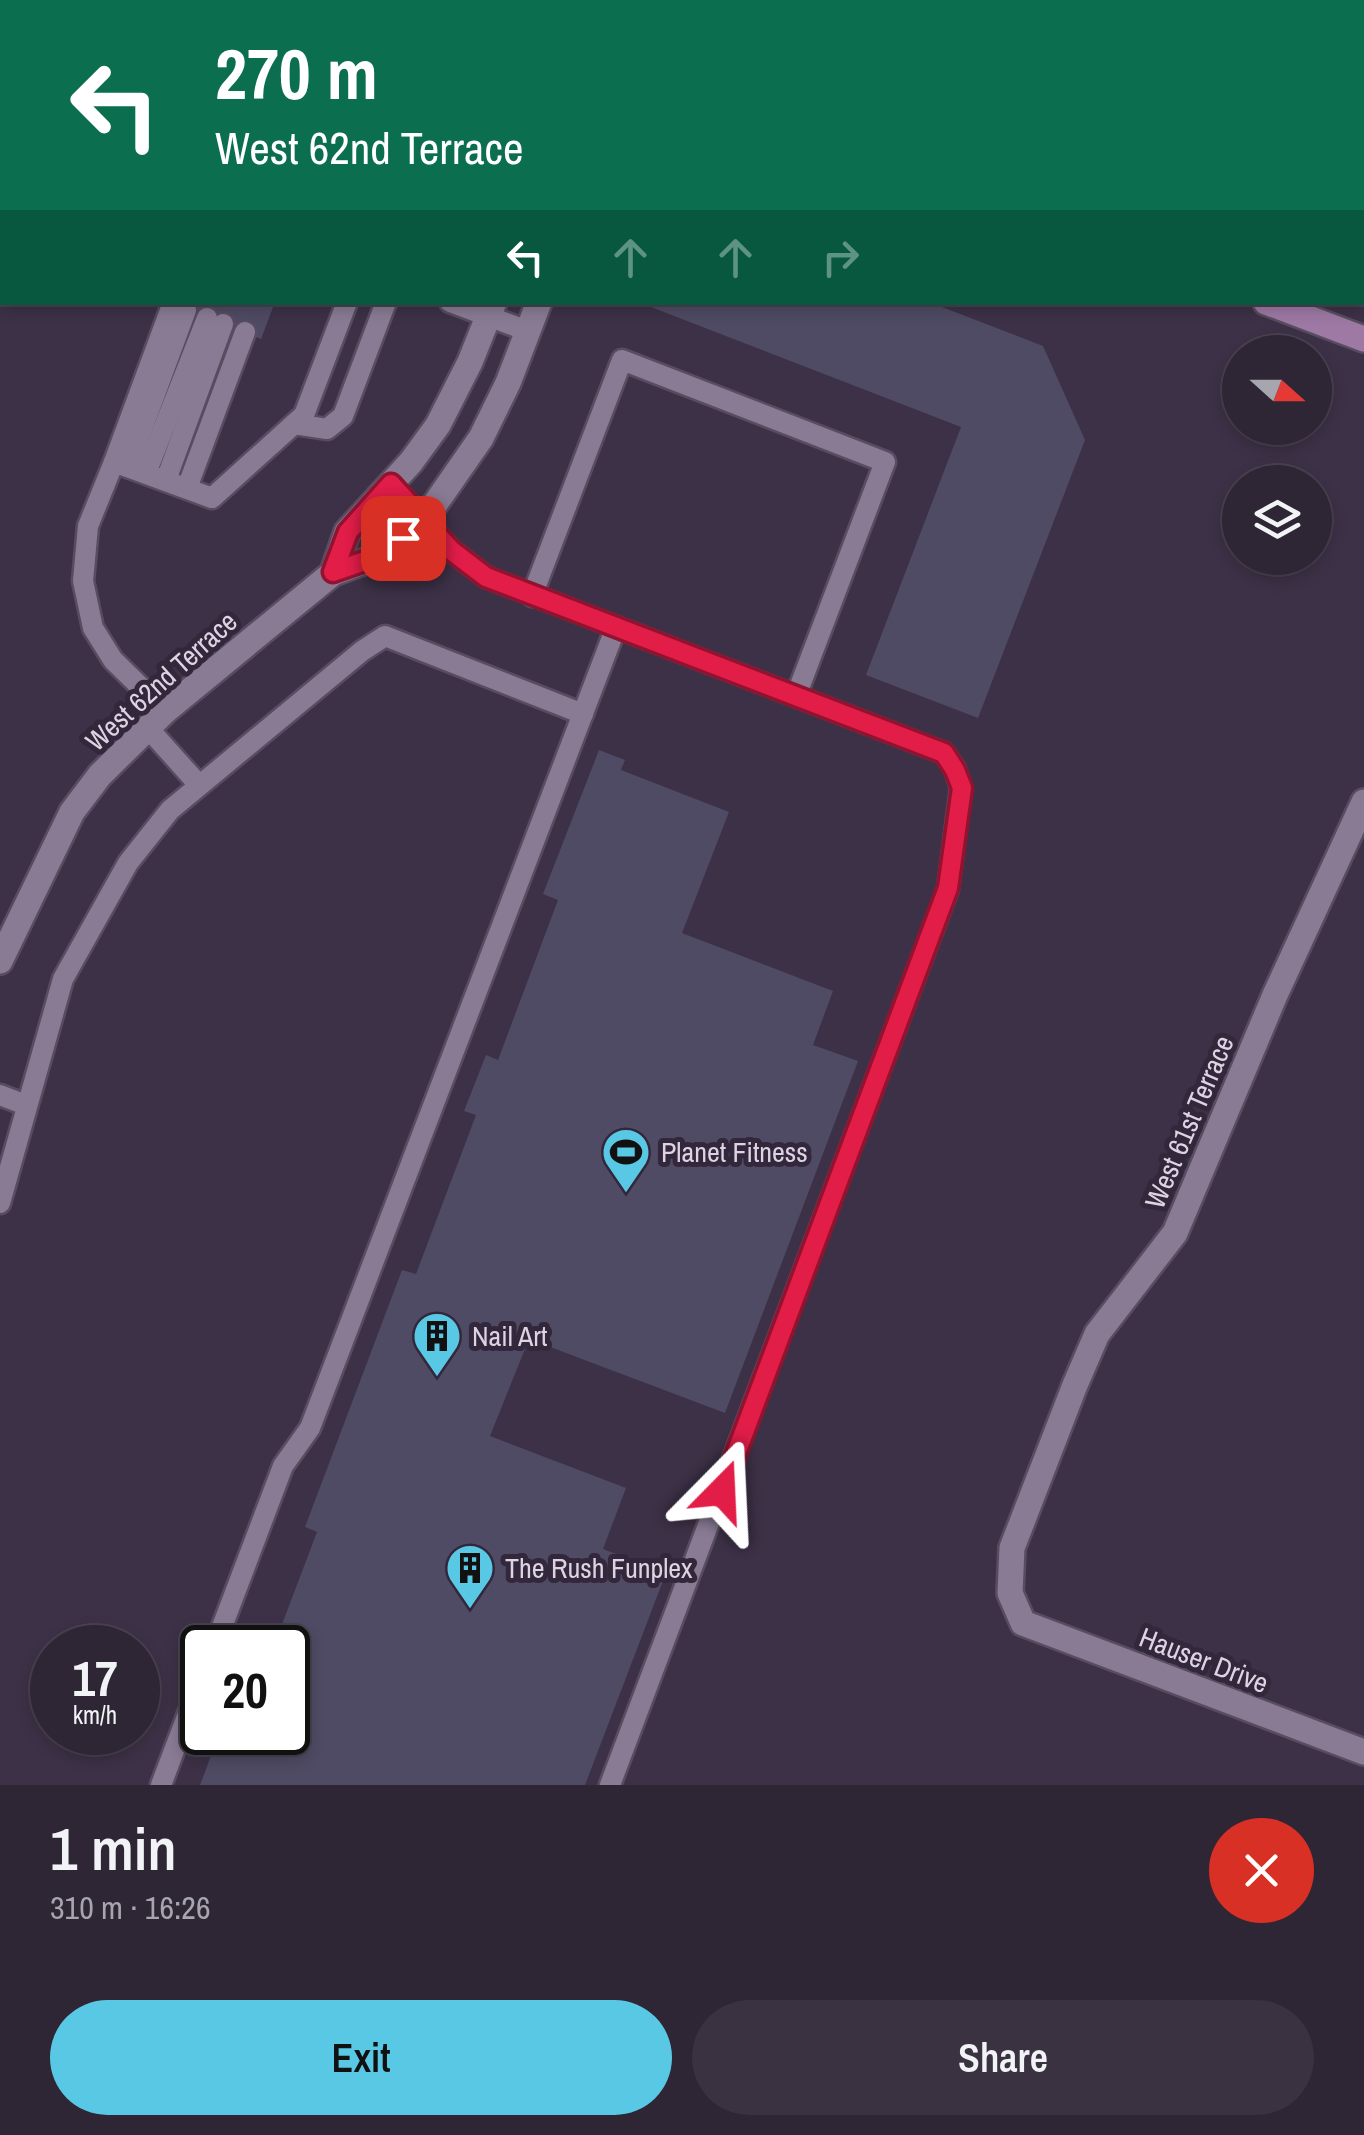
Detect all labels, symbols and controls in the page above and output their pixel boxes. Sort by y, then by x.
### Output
text: 270 m [215,27,378,121]
icon: left [50,40,180,170]
text: West 62nd Terrace [215,117,523,178]
icon: left [498,230,553,285]
icon: ahead [603,230,658,285]
icon: ahead [708,230,763,285]
icon: right [813,230,868,285]
north arrow [1222,335,1332,445]
map controls [1222,335,1332,575]
button: layers [1222,465,1332,575]
pin [361,496,446,581]
icon: arrive [376,511,431,566]
street label: West 62nd Terrace [77,603,245,759]
street label: West 61st Terrace [1136,1030,1242,1214]
sports icon: Planet Fitness [600,1126,652,1194]
place label: Planet Fitness [661,1133,808,1171]
building icon: Nail Art [411,1310,463,1378]
place label: Nail Art [472,1317,547,1355]
position arrow [670,1439,774,1543]
building icon: The Rush Funplex [444,1542,496,1610]
place label: The Rush Funplex [505,1549,693,1587]
street label: Hauser Drive [1134,1618,1274,1702]
speed limit sign: 20 [180,1625,310,1755]
text: 17 [72,1644,118,1712]
text: km/h [73,1698,117,1732]
text: 1 min [50,1808,177,1889]
button: close [1209,1818,1314,1923]
text: 310 m · 16:26 [50,1886,210,1929]
button: Exit [50,2000,672,2115]
button: Share [692,2000,1314,2115]

